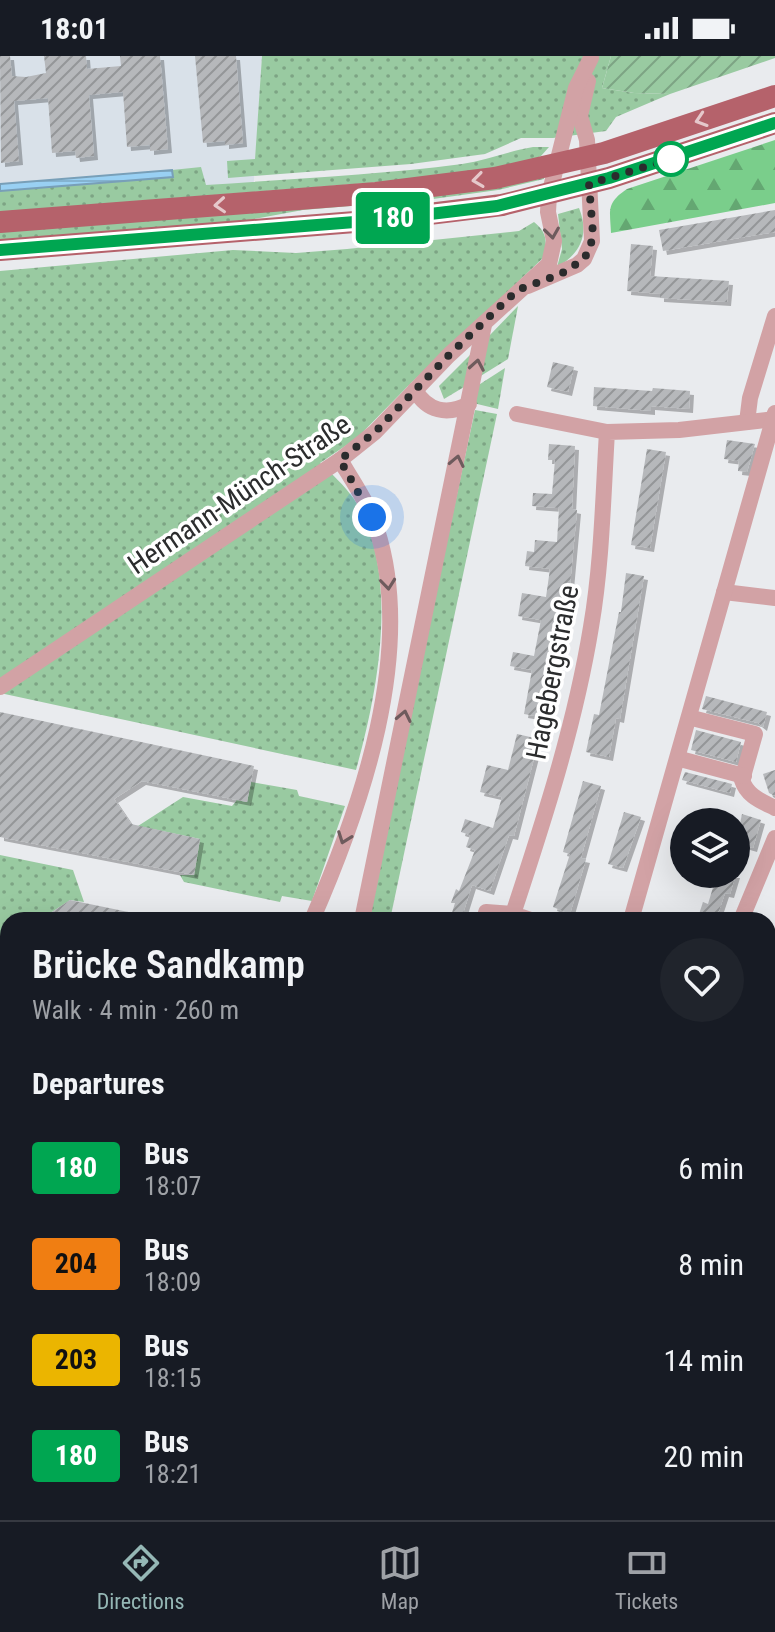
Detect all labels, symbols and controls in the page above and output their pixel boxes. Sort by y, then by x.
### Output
text: 18:01 [40,11,109,46]
one-way arrow [695,111,708,127]
unlabelled marker [654,142,688,176]
one-way arrow [472,171,485,188]
line badge: 180 [347,192,439,244]
one-way arrow [213,196,226,213]
text: 180 [372,201,414,234]
one-way arrow [543,226,560,239]
one-way arrow [467,358,484,372]
street label: Hermann-Münch-Straße [122,408,357,581]
one-way arrow [448,455,465,469]
your location [352,497,392,537]
one-way arrow [379,578,396,591]
street label: Hagebergstraße [519,582,586,762]
one-way arrow [395,710,412,723]
map controls [670,808,750,888]
button: layers [670,808,750,888]
one-way arrow [337,830,354,844]
button: heart [660,938,744,1022]
text: Brücke Sandkamp [32,943,305,987]
text: Walk · 4 min · 260 m [32,995,239,1025]
text: Departures [32,1066,165,1101]
text: Bus [144,1136,189,1171]
text: 180 [55,1151,97,1184]
text: 6 min [678,1151,744,1186]
text: 18:07 [144,1171,201,1201]
text: Bus [144,1232,189,1267]
text: 204 [55,1247,97,1280]
text: 8 min [678,1247,744,1282]
text: 18:09 [144,1267,201,1297]
text: Bus [144,1328,189,1363]
text: 203 [55,1343,97,1376]
text: 14 min [663,1343,744,1378]
text: 18:15 [144,1363,201,1393]
text: Bus [144,1424,189,1459]
text: 180 [55,1439,97,1472]
text: 20 min [663,1439,744,1474]
text: 18:21 [144,1459,201,1489]
tab: Directions [97,1541,185,1614]
tab: Map [378,1541,422,1614]
tab: Tickets [615,1541,678,1614]

